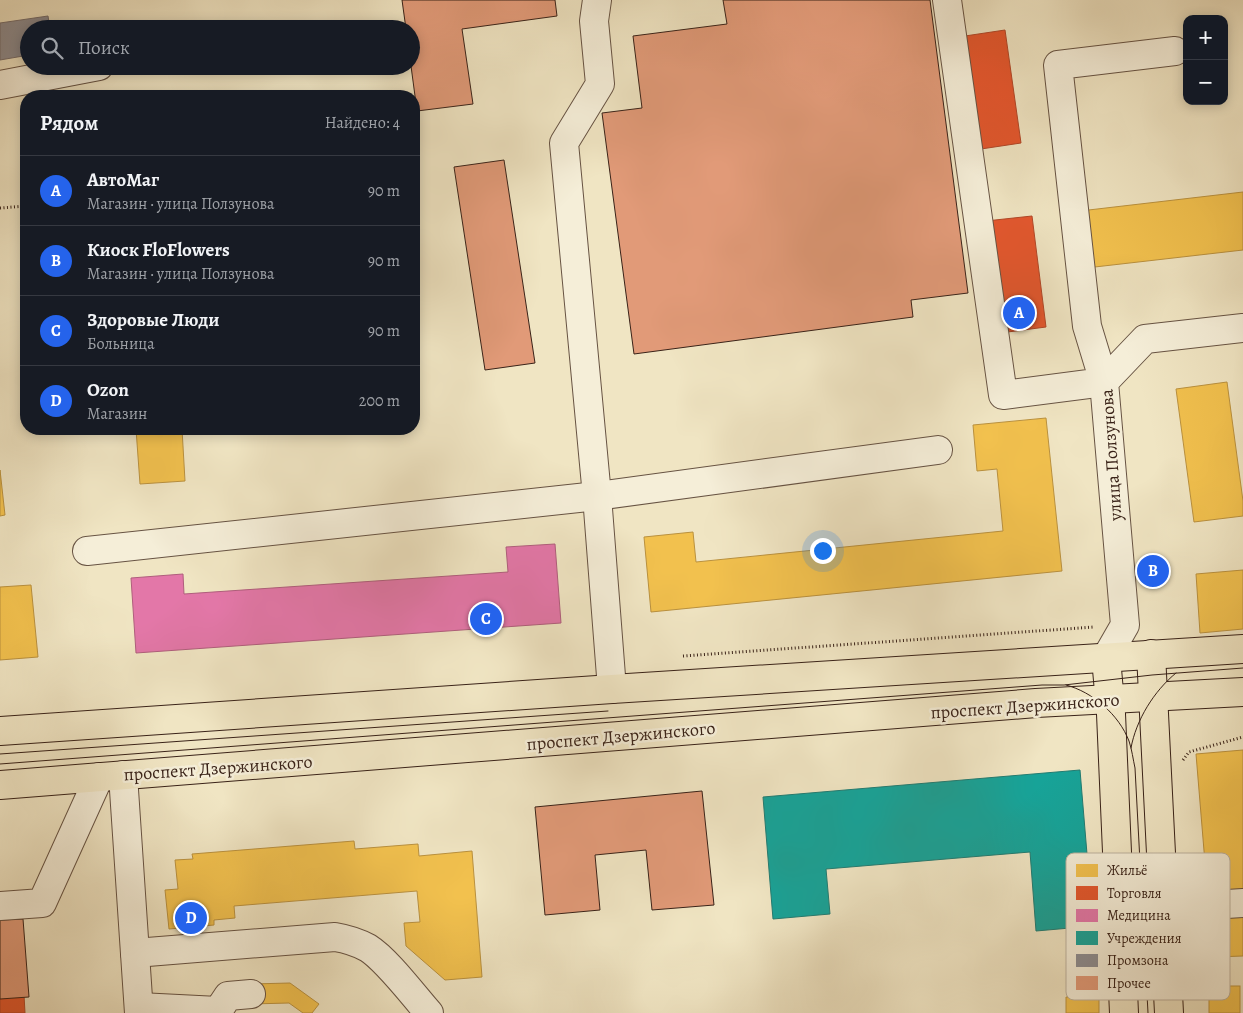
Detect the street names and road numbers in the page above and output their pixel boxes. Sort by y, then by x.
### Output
street label: улица Ползунова [1094,387,1128,523]
street label: проспект Дзержинского [930,687,1120,725]
street label: проспект Дзержинского [526,716,716,756]
street label: проспект Дзержинского [123,749,313,787]

